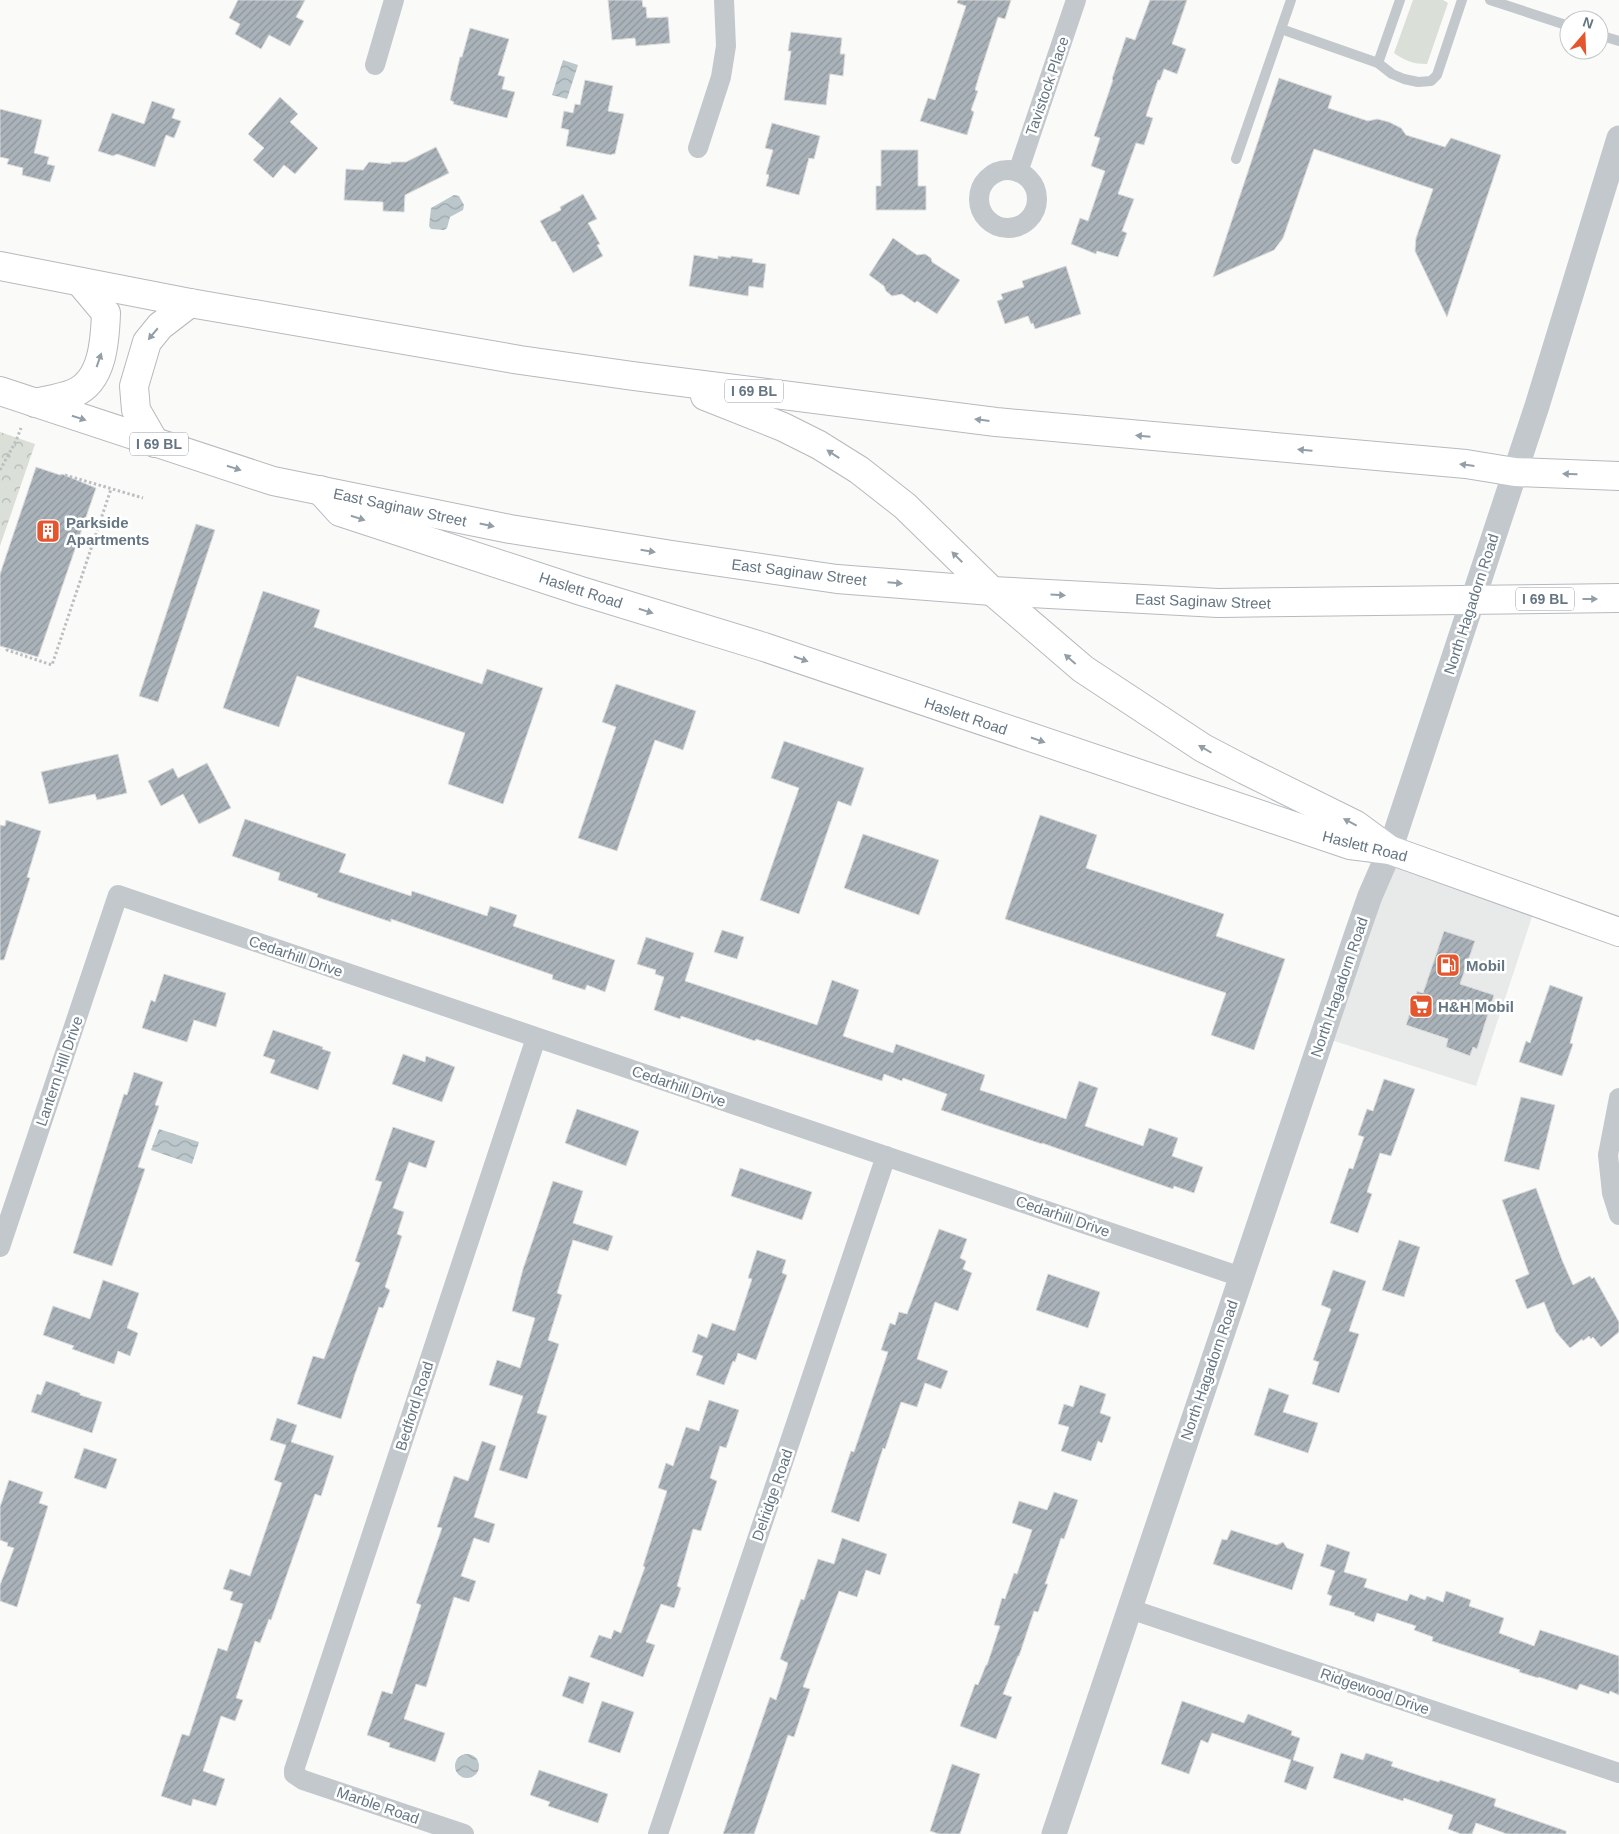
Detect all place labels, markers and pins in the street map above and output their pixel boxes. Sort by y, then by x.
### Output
place label: Parkside Apartments [66,514,149,548]
building icon: Parkside Apartments [35,518,61,544]
fuel station icon: Mobil [1435,952,1461,978]
place label: Mobil [1466,957,1505,974]
supermarket icon: H&H Mobil [1408,993,1434,1019]
place label: H&H Mobil [1438,998,1514,1015]

